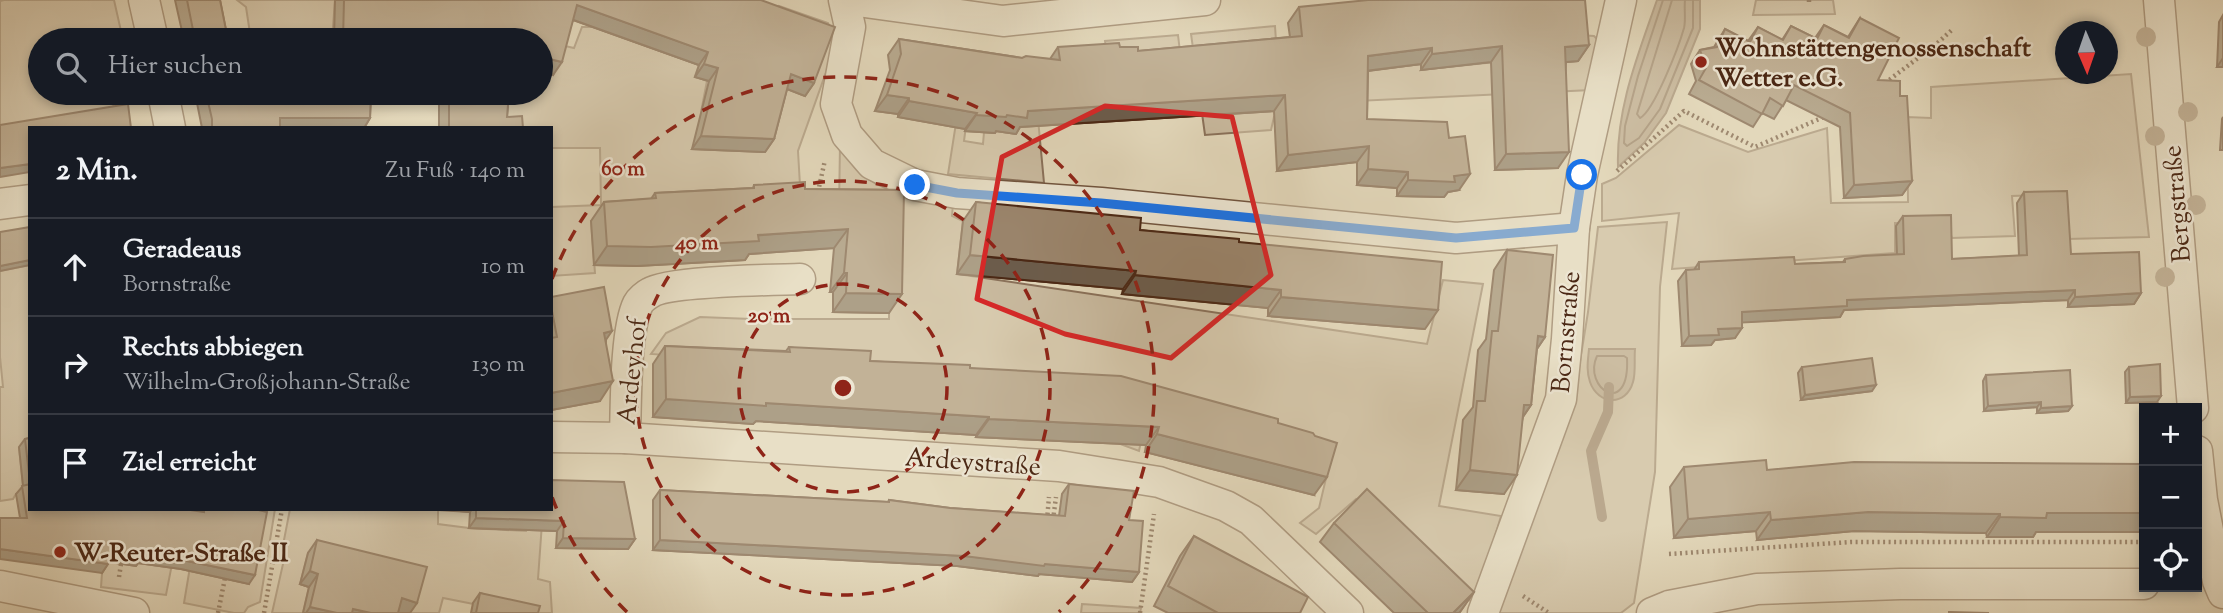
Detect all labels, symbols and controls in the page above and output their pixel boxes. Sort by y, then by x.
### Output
north arrow [2055,21,2118,84]
search box [28,28,553,105]
place label: Wohnstättengenossenschaft Wetter e.G. [1715,31,2031,98]
icon: search [52,48,90,86]
text: Hier suchen [108,48,243,85]
marker: Wohnstättengenossenschaft Wetter e.G. [1693,54,1709,70]
street label: Bergstraße [2155,144,2202,264]
text: 2 Min. [56,150,138,193]
text: Zu Fuß · 140 m [385,155,525,188]
text: 60 m [601,155,645,185]
route start [1566,159,1597,190]
route end [899,169,930,200]
text: 40 m [674,229,719,259]
text: Geradeaus [123,232,241,269]
icon: ahead [56,248,94,286]
text: 10 m [481,251,525,284]
text: Bornstraße [123,269,231,302]
street label: Bornstraße [1544,270,1591,395]
text: 20 m [748,302,791,332]
street label: Ardeyhof [609,315,658,427]
text: Rechts abbiegen [123,330,304,367]
icon: right [56,346,94,384]
text: 130 m [472,349,525,382]
text: Wilhelm-Großjohann-Straße [123,367,410,400]
centre of rings [831,376,855,400]
map controls [2139,403,2202,592]
button: + [2139,403,2202,466]
street label: Ardeystraße [904,440,1042,487]
icon: arrive [56,444,94,482]
text: Ziel erreicht [123,445,256,482]
button: − [2139,466,2202,529]
button: locate [2139,529,2202,592]
place label: W-Reuter-Straße II [74,536,289,573]
marker: W-Reuter-Straße II [52,544,68,560]

